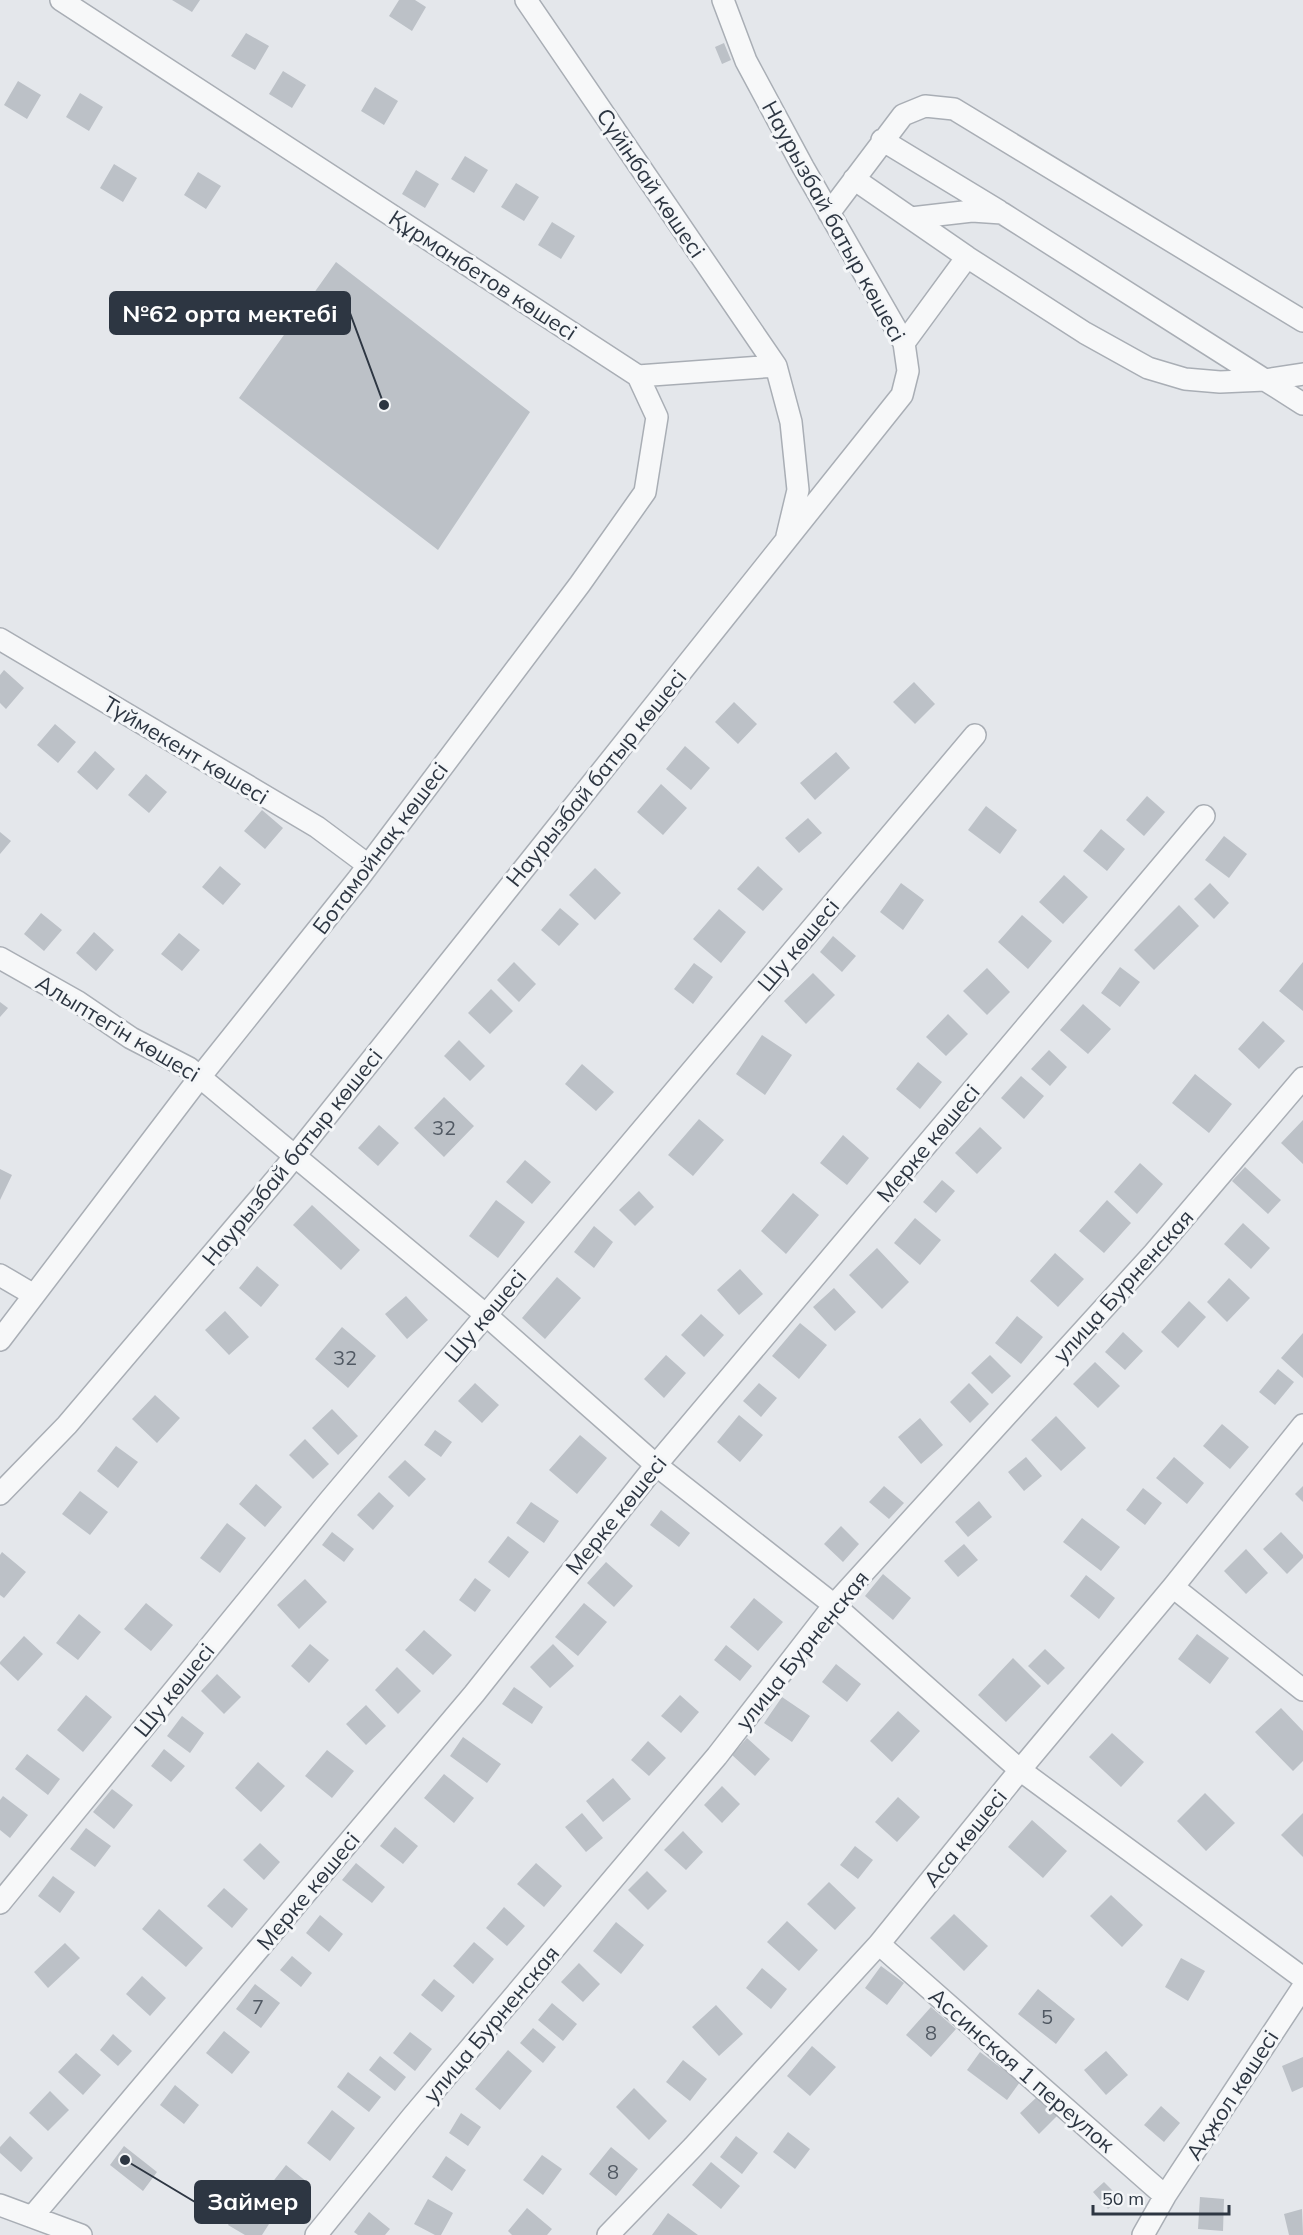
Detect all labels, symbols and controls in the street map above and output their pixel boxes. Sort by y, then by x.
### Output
street label: Наурызбай батыр көшесі [756,96,912,346]
street label: Сүйінбай көшесі [591,103,711,263]
street label: Құрманбетов көшесі [384,204,582,346]
callout: №62 орта мектебі [110,292,350,334]
text: №62 орта мектебі [122,298,338,328]
street label: Наурызбай батыр көшесі [500,664,692,892]
street label: Түймекент көшесі [98,690,274,810]
street label: Ботамойнақ көшесі [306,756,454,940]
street label: Шу көшесі [751,893,845,997]
street label: Алыптегін көшесі [31,968,205,1088]
street label: Наурызбай батыр көшесі [196,1043,388,1271]
street label: Мерке көшесі [870,1078,986,1208]
house number: 32 [432,1115,456,1140]
street label: улица Бурненская [1047,1203,1199,1369]
street label: Шу көшесі [438,1264,532,1368]
house number: 32 [333,1345,357,1370]
street label: Мерке көшесі [559,1450,673,1580]
street label: улица Бурненская [729,1565,875,1735]
street label: Шу көшесі [128,1637,220,1743]
street label: Аса көшесі [917,1783,1013,1893]
street label: Мерке көшесі [250,1826,366,1956]
street label: улица Бурненская [417,1940,565,2108]
street label: Ассинская 1 переулок [923,1982,1121,2159]
house number: 7 [252,1994,264,2019]
house number: 5 [1041,2004,1053,2029]
house number: 8 [925,2020,937,2045]
street label: Ақжол көшесі [1180,2025,1284,2165]
house number: 8 [607,2159,619,2184]
scale bar [1093,2178,1230,2216]
callout: Займер [195,2181,310,2223]
text: Займер [208,2186,298,2216]
text: 50 m [1102,2187,1144,2210]

